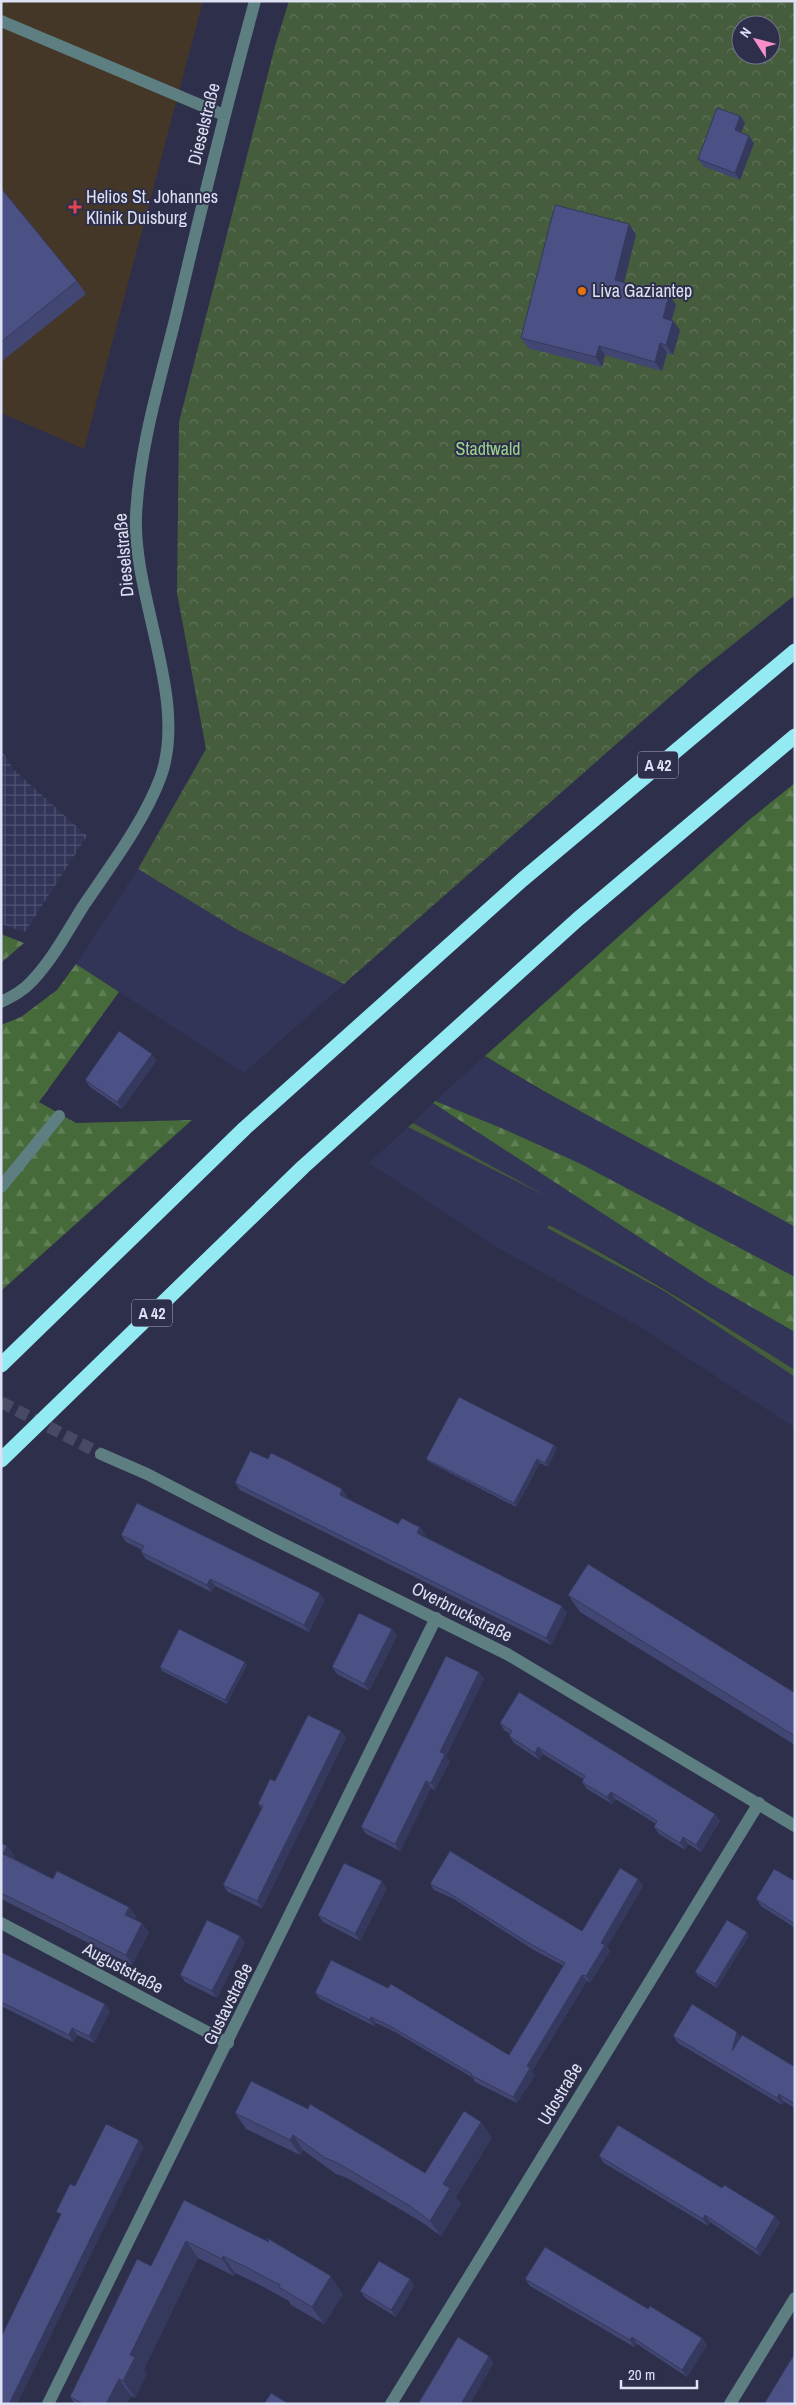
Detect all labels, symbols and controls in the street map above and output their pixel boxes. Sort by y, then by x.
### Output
north arrow [731,15,781,65]
text: N [736,24,755,41]
street label: Dieselstraße [181,80,226,167]
place label: Helios St. Johannes Klinik Duisburg [86,184,218,230]
marker: Helios St. Johannes Klinik Duisburg [68,200,82,214]
place label: Liva Gaziantep [592,278,692,303]
marker: Liva Gaziantep [576,285,588,297]
park label: Stadtwald [456,436,520,461]
street label: Dieselstraße [107,512,140,598]
road number: A 42 [638,752,678,778]
road number: A 42 [132,1300,172,1326]
street label: Overbruckstraße [408,1575,517,1648]
street label: Auguststraße [78,1935,168,1999]
street label: Gustavstraße [197,1958,258,2049]
street label: Udostraße [531,2058,588,2130]
scale bar [621,2358,697,2390]
text: 20 m [628,2364,655,2385]

